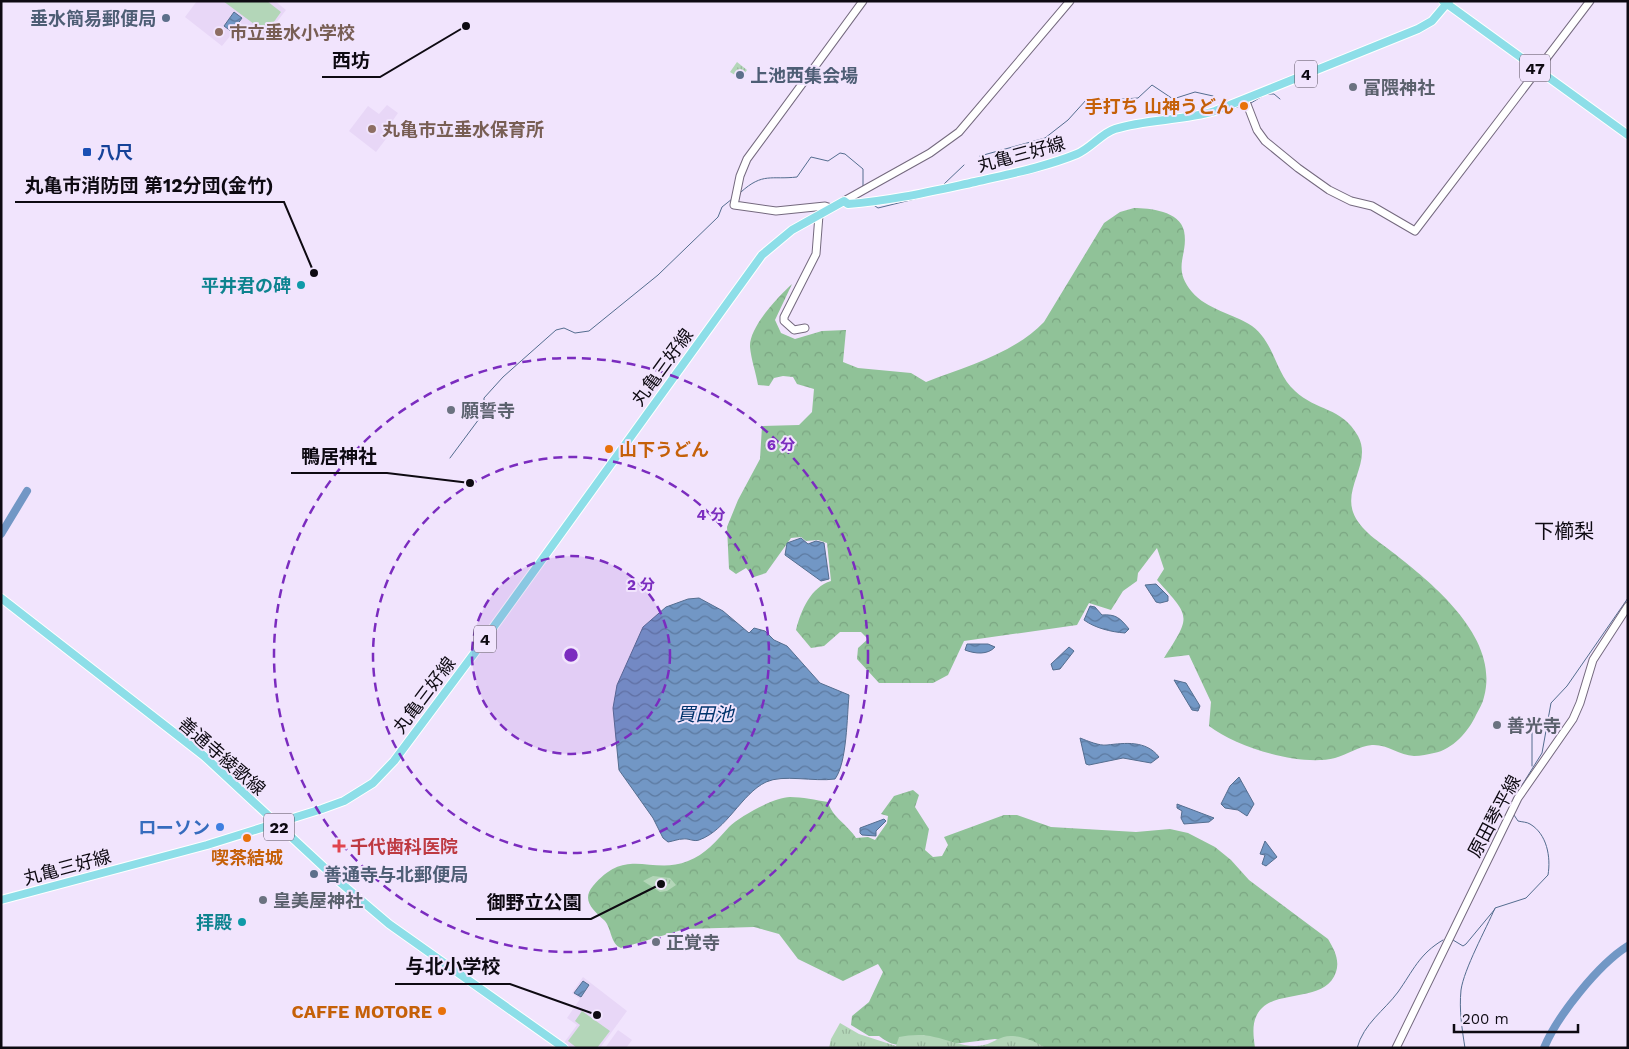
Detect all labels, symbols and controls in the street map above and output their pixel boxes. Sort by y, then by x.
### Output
place label: 垂水簡易郵便局 [30,8,156,29]
marker: 垂水簡易郵便局 [160,12,172,24]
place label: 市立垂水小学校 [229,22,355,43]
marker: 市立垂水小学校 [213,26,225,38]
callout: 西坊 [322,43,380,77]
text: 西坊 [332,49,370,72]
road number: 47 [1520,54,1550,82]
road number: 4 [1295,61,1317,88]
place label: 上池西集会場 [750,65,858,86]
marker: 上池西集会場 [734,69,746,81]
place label: 富隈神社 [1363,77,1435,98]
marker: 富隈神社 [1347,81,1359,93]
place label: 手打ち 山神うどん [1085,96,1234,117]
marker: 手打ち 山神うどん [1238,100,1250,112]
place label: 丸亀市立垂水保育所 [382,119,544,140]
marker: 丸亀市立垂水保育所 [366,123,378,135]
street label: 丸亀三好線 [975,132,1067,176]
place label: 八尺 [97,142,133,163]
marker: 八尺 [81,146,93,158]
callout: 丸亀市消防団 第12分団(金竹) [15,168,284,202]
text: 丸亀市消防団 第12分団(金竹) [25,174,273,197]
place label: 平井君の碑 [201,275,291,296]
marker: 平井君の碑 [295,279,307,291]
street label: 丸亀三好線 [627,324,697,410]
place label: 願誓寺 [461,400,515,421]
marker: 願誓寺 [445,404,457,416]
text: 6 分 [767,436,795,454]
callout: 鴨居神社 [291,439,387,473]
place label: 山下うどん [619,439,709,460]
marker: 山下うどん [603,443,615,455]
text: 鴨居神社 [301,445,377,468]
text: 4 分 [697,506,725,524]
district label: 下櫛梨 [1534,519,1594,543]
text: 2 分 [627,576,655,594]
road number: 4 [474,626,496,652]
centre of rings [562,646,580,664]
street label: 丸亀三好線 [389,653,459,737]
water label: 買田池 [676,703,735,726]
street label: 善通寺綾歌線 [174,713,270,799]
place label: 善光寺 [1507,715,1561,736]
marker: 善光寺 [1491,719,1503,731]
street label: 原田琴平線 [1464,771,1524,861]
road number: 22 [264,814,294,840]
place label: ローソン [138,817,210,838]
marker: ローソン [214,821,226,833]
marker: 喫茶結城 [241,832,253,844]
place label: 千代歯科医院 [350,836,458,857]
marker: 千代歯科医院 [332,839,346,853]
street label: 丸亀三好線 [21,845,113,889]
place label: 喫茶結城 [211,847,283,868]
place label: 善通寺与北郵便局 [324,864,468,885]
marker: 善通寺与北郵便局 [308,868,320,880]
callout: 御野立公園 [476,885,591,919]
place label: 皇美屋神社 [273,890,363,911]
text: 御野立公園 [486,891,582,914]
marker: 皇美屋神社 [257,894,269,906]
place label: 拝殿 [196,912,232,933]
marker: 拝殿 [236,916,248,928]
place label: 正覚寺 [666,932,720,953]
marker: 正覚寺 [650,936,662,948]
callout: 与北小学校 [395,950,510,984]
text: 与北小学校 [405,955,501,978]
place label: CAFFE MOTORE [292,1001,432,1022]
scale bar [1454,1002,1578,1034]
marker: CAFFE MOTORE [436,1005,448,1017]
text: 200 m [1462,1010,1509,1028]

